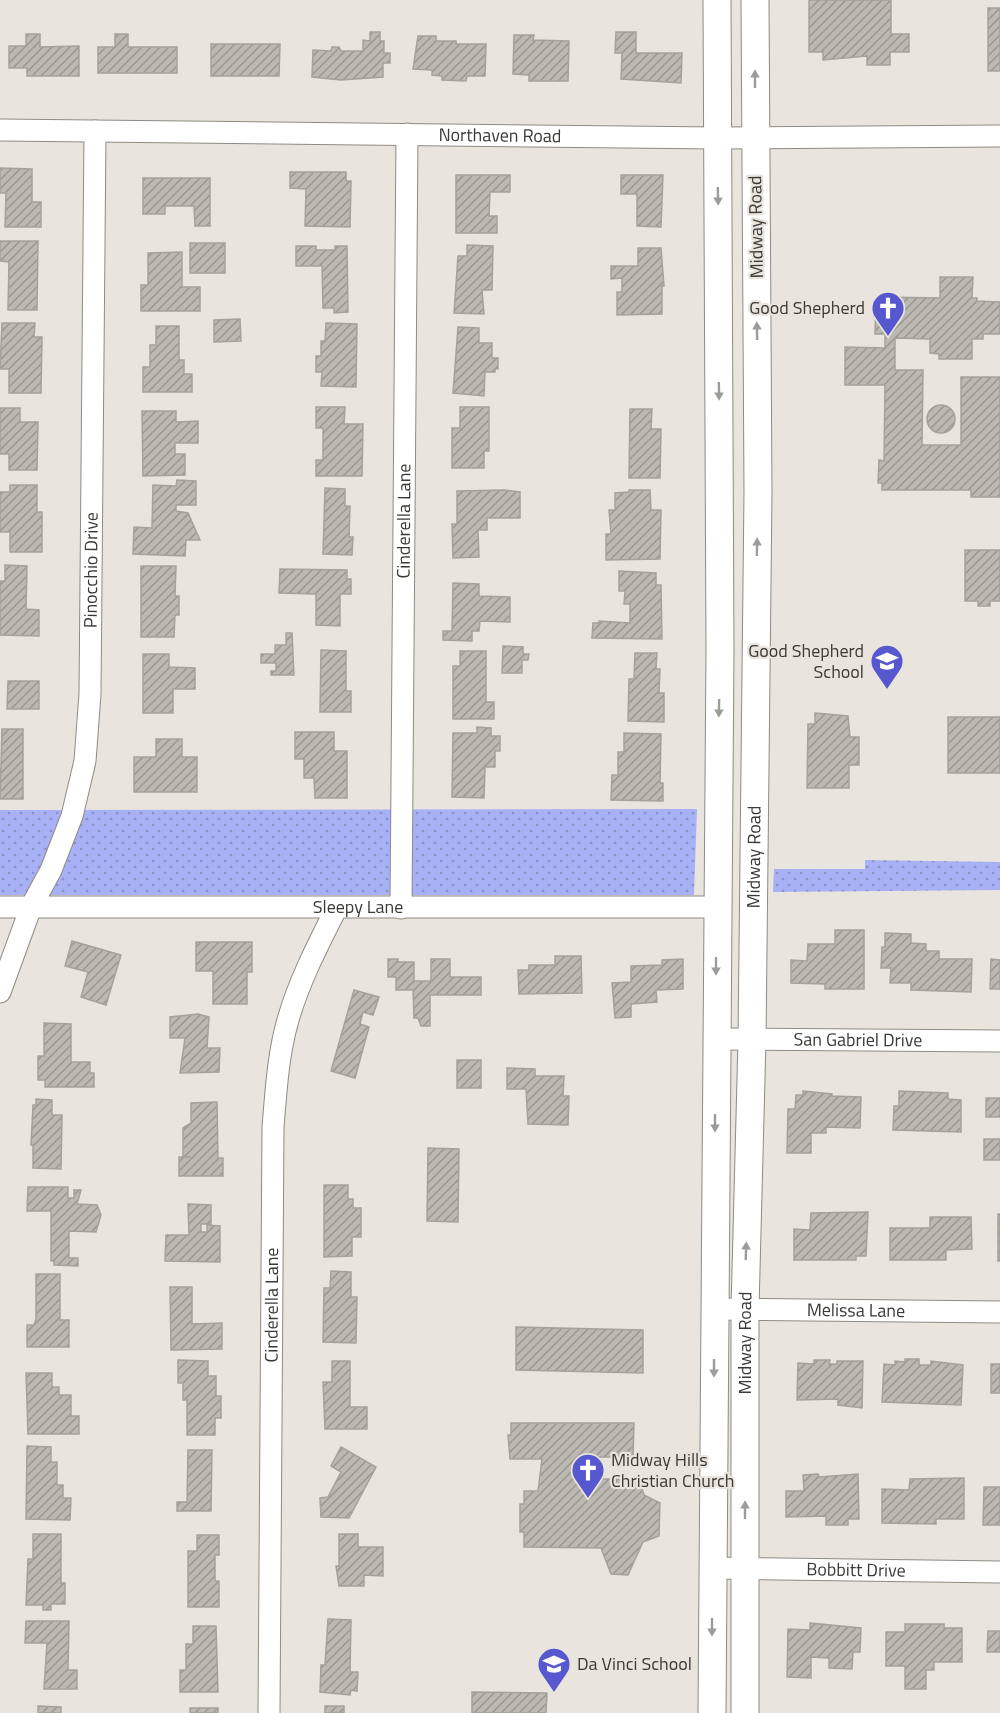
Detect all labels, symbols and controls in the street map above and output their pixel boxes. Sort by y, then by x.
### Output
one-way arrow [750,69,760,88]
street label: Northaven Road [438,121,562,149]
street label: Midway Road [741,175,770,279]
one-way arrow [713,187,722,206]
church icon: Good Shepherd [870,290,906,337]
place label: Good Shepherd [749,294,865,321]
one-way arrow [752,322,761,341]
one-way arrow [714,382,724,401]
street label: Cinderella Lane [390,463,417,579]
street label: Pinocchio Drive [77,512,105,628]
one-way arrow [752,538,762,557]
place label: Good Shepherd School [748,637,864,685]
school or university icon: Good Shepherd School [869,643,905,690]
one-way arrow [714,699,724,718]
street label: Midway Road [739,806,768,909]
street label: Sleepy Lane [313,893,403,920]
one-way arrow [711,956,721,975]
street label: San Gabriel Drive [793,1026,923,1053]
one-way arrow [710,1114,720,1133]
one-way arrow [741,1241,751,1260]
street label: Cinderella Lane [257,1247,285,1363]
street label: Midway Road [731,1291,758,1394]
street label: Melissa Lane [807,1296,905,1324]
one-way arrow [709,1358,719,1377]
place label: Midway Hills Christian Church [611,1446,734,1494]
church icon: Midway Hills Christian Church [570,1452,606,1499]
one-way arrow [740,1501,750,1520]
street label: Bobbitt Drive [806,1555,906,1584]
one-way arrow [707,1617,717,1636]
school or university icon: Da Vinci School [536,1646,572,1693]
place label: Da Vinci School [577,1650,692,1677]

